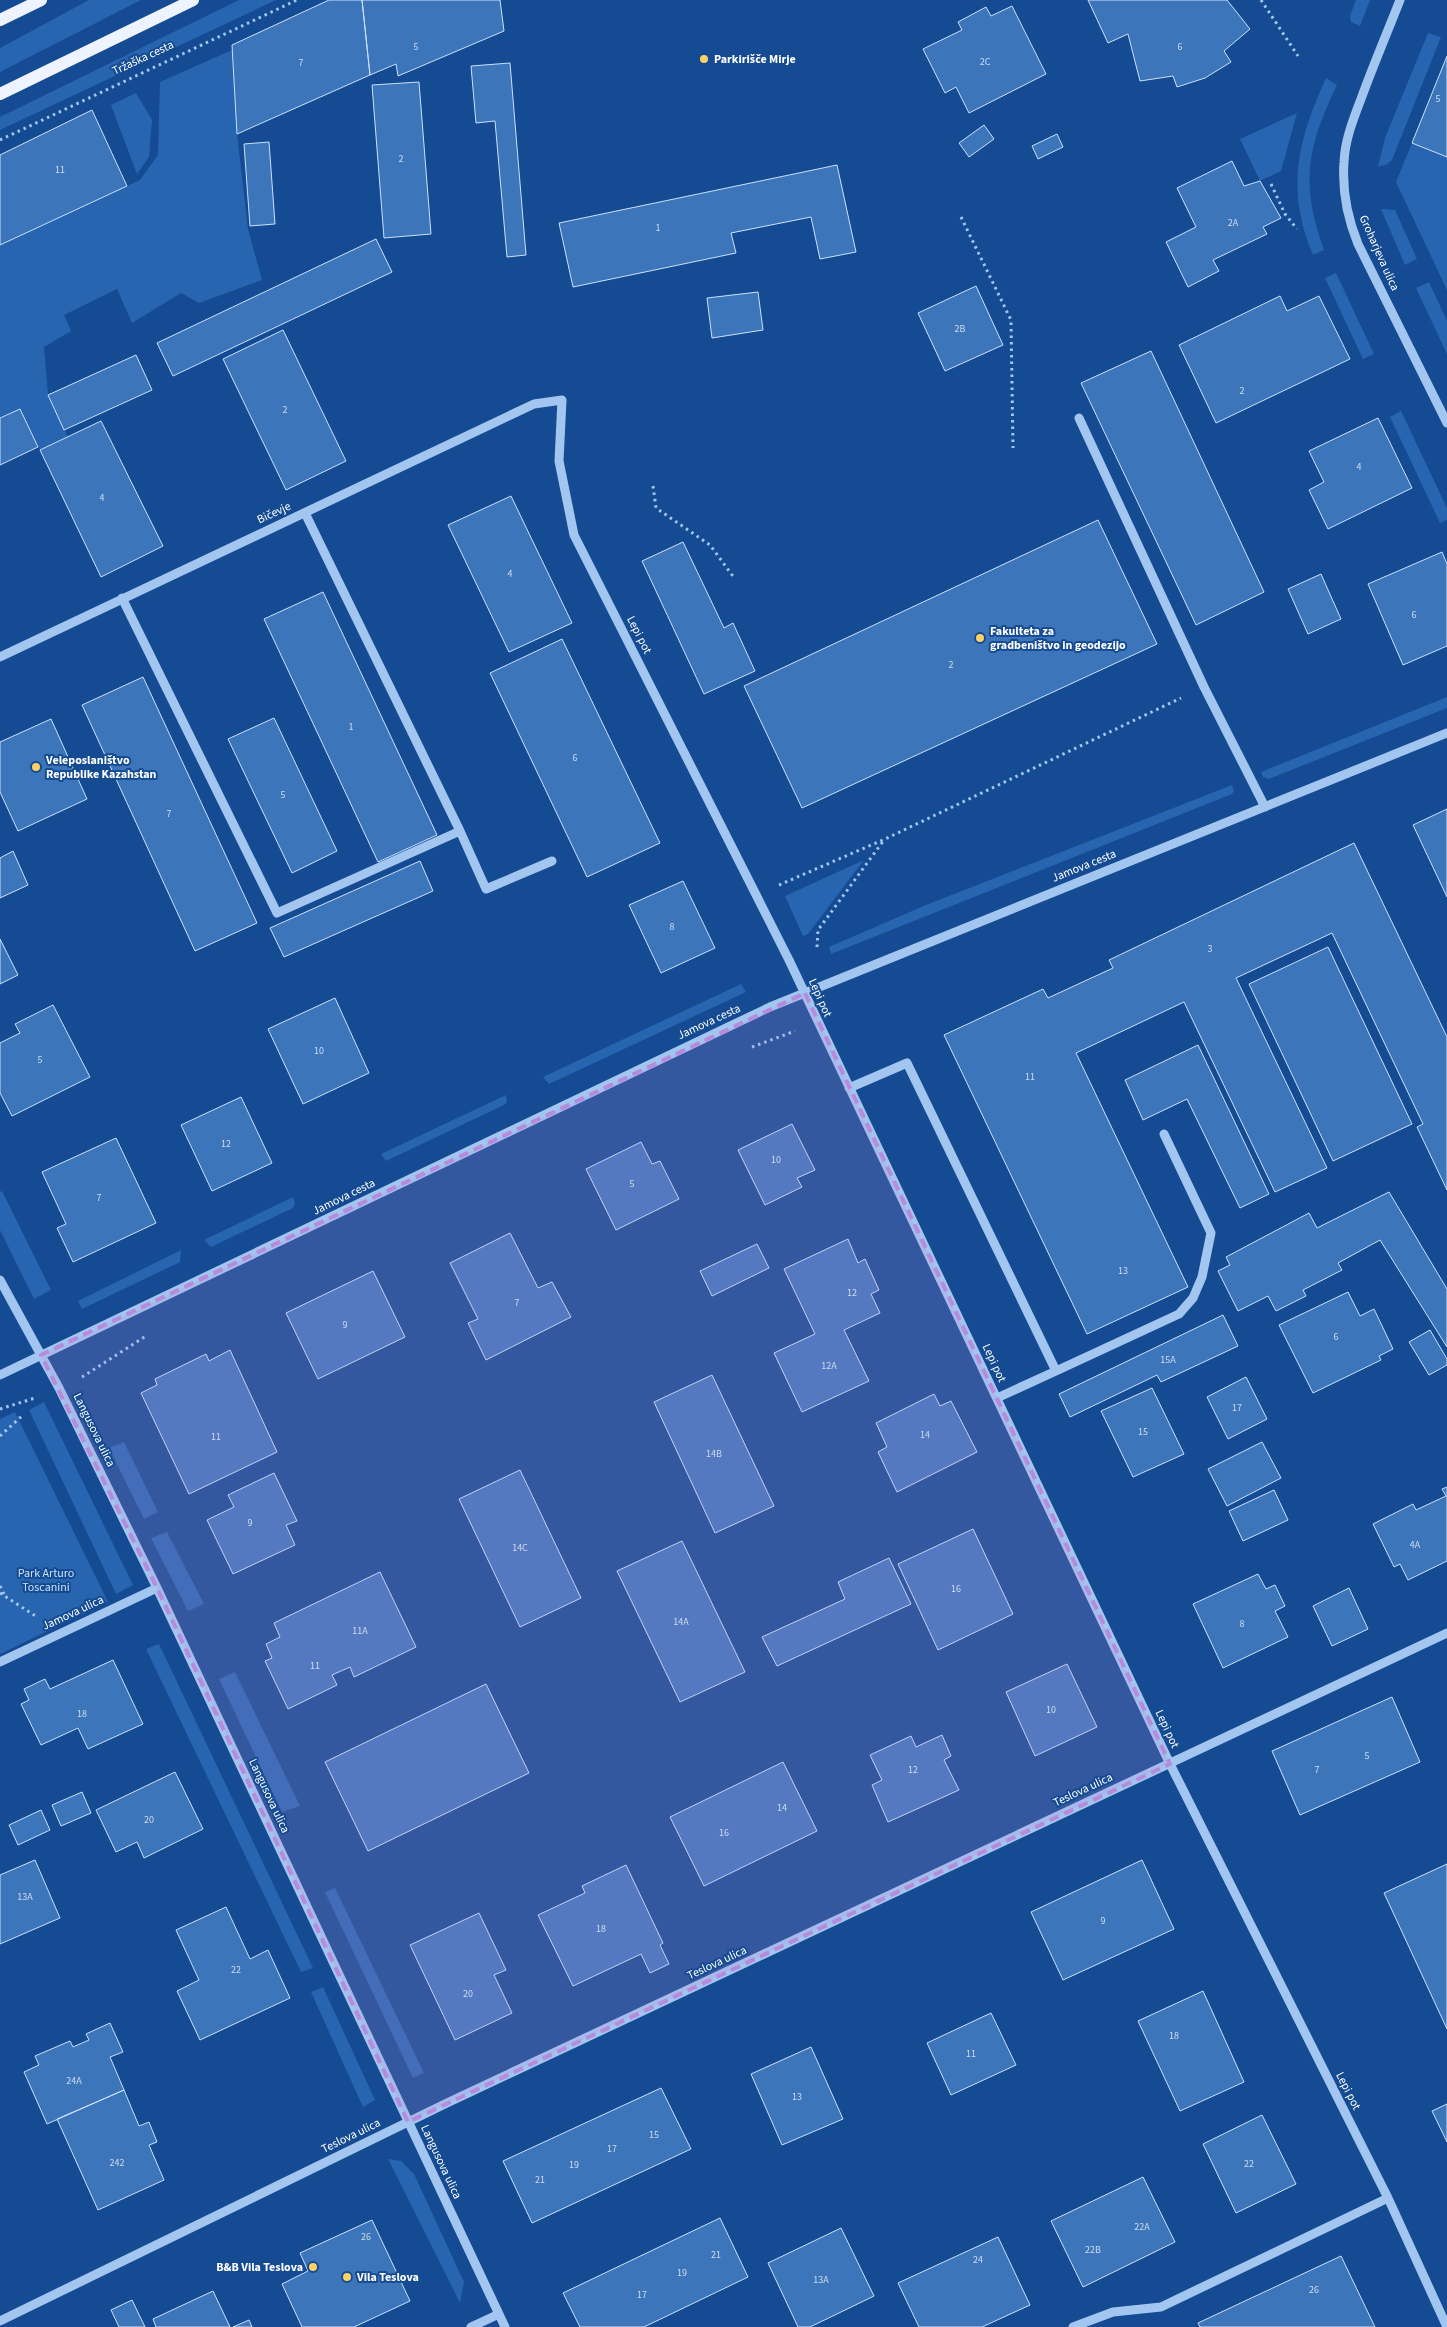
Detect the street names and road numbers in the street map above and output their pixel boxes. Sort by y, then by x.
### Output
street label: Tržaška cesta [110,36,176,80]
street label: Groharjeva ulica [1355,212,1403,294]
street label: Bičevje [254,498,294,528]
street label: Lepi pot [622,613,656,657]
street label: Jamova cesta [1049,845,1119,887]
street label: Lepi pot [804,976,836,1020]
street label: Jamova cesta [675,1000,743,1044]
street label: Jamova cesta [310,1174,378,1220]
street label: Lepi pot [978,1341,1010,1385]
street label: Langusova ulica [69,1390,119,1470]
street label: Jamova ulica [40,1591,106,1635]
street label: Lepi pot [1151,1707,1183,1751]
street label: Langusova ulica [244,1756,294,1836]
street label: Teslova ulica [1050,1769,1116,1811]
street label: Teslova ulica [684,1942,750,1984]
street label: Lepi pot [1331,2069,1365,2113]
street label: Teslova ulica [319,2114,383,2158]
street label: Langusova ulica [416,2122,466,2202]

